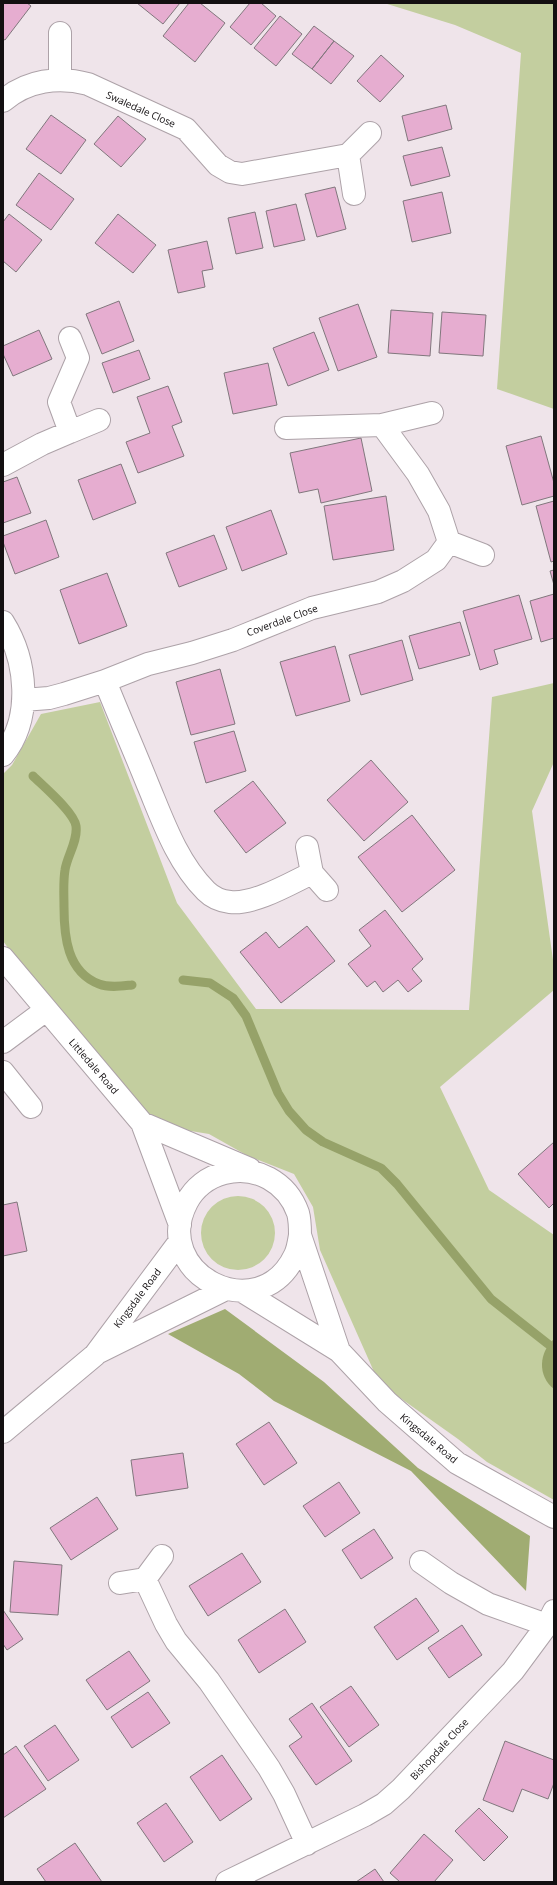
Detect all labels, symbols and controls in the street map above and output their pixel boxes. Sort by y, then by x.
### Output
street label: Swaledale Close [104,87,178,131]
street label: Coverdale Close [245,601,320,639]
street label: Littledale Road [66,1035,122,1097]
street label: Kingsdale Road [110,1265,164,1331]
street label: Kingsdale Road [397,1410,461,1466]
street label: Bishopdale Close [407,1715,472,1783]

